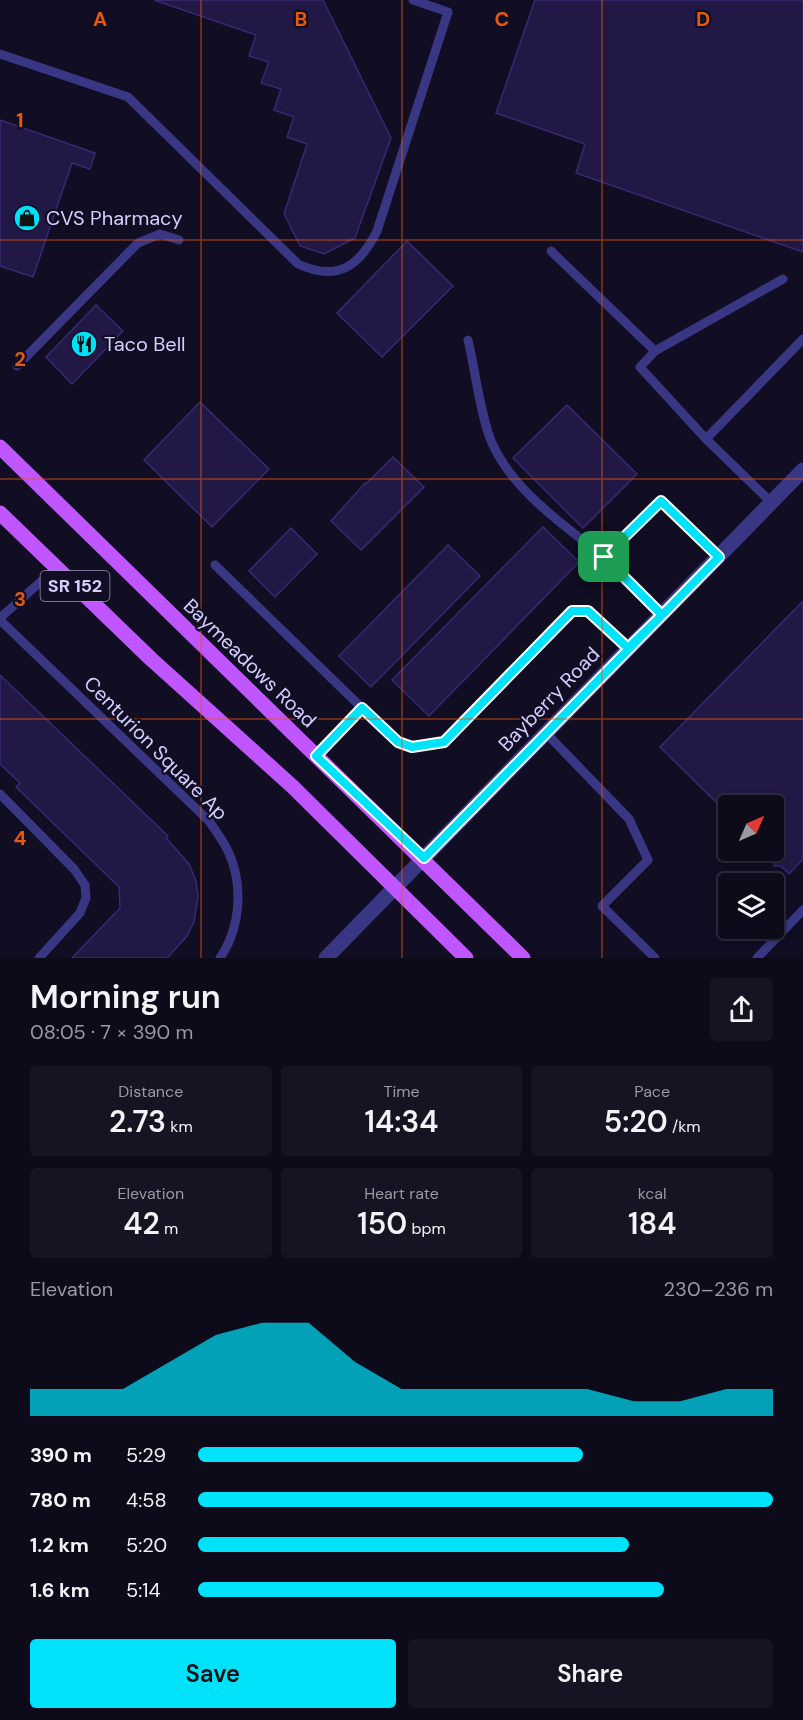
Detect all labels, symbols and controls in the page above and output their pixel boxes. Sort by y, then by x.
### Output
text: A [93,6,107,32]
text: B [295,6,307,32]
text: C [495,6,509,32]
text: D [696,6,710,32]
text: 1 [16,107,24,133]
shop icon: CVS Pharmacy [12,203,42,233]
place label: CVS Pharmacy [46,205,183,231]
restaurant icon: Taco Bell [69,329,99,359]
place label: Taco Bell [104,331,186,357]
text: 2 [14,346,26,372]
pin [578,531,629,582]
icon: arrive [587,540,620,573]
road number: SR 152 [40,571,110,601]
text: 3 [14,586,26,612]
street label: Baymeadows Road [178,593,322,733]
street label: Bayberry Road [493,641,605,757]
street label: Centurion Square Ap [78,670,234,826]
north arrow [718,795,784,861]
map controls [718,795,784,939]
text: 4 [14,825,27,851]
button: layers [718,873,784,939]
text: Morning run [30,975,221,1018]
button: share [710,978,773,1041]
text: 08:05 · 7 × 390 m [30,1019,193,1045]
text: Distance [118,1081,183,1102]
text: Time [383,1081,420,1102]
text: Pace [634,1081,670,1102]
text: 2.73 [109,1102,166,1141]
text: 14:34 [365,1102,438,1141]
text: 5:20 [604,1102,668,1141]
text: km [166,1116,193,1137]
text: /km [668,1116,700,1137]
text: Elevation [117,1183,184,1204]
text: Heart rate [364,1183,439,1204]
text: kcal [638,1183,667,1204]
text: 42 [123,1204,160,1243]
text: 150 [357,1204,407,1243]
text: 184 [628,1204,676,1243]
text: m [160,1218,178,1239]
text: bpm [407,1218,446,1239]
text: Elevation [30,1276,113,1302]
text: 230–236 m [664,1276,773,1302]
text: 390 m [30,1442,92,1468]
text: 5:29 [126,1442,166,1468]
text: 780 m [30,1487,91,1513]
text: 4:58 [126,1487,167,1513]
text: 1.2 km [30,1532,89,1558]
text: 5:20 [126,1532,167,1558]
text: 1.6 km [30,1577,89,1603]
text: 5:14 [126,1577,161,1603]
button: Save [30,1639,396,1708]
button: Share [408,1639,773,1708]

